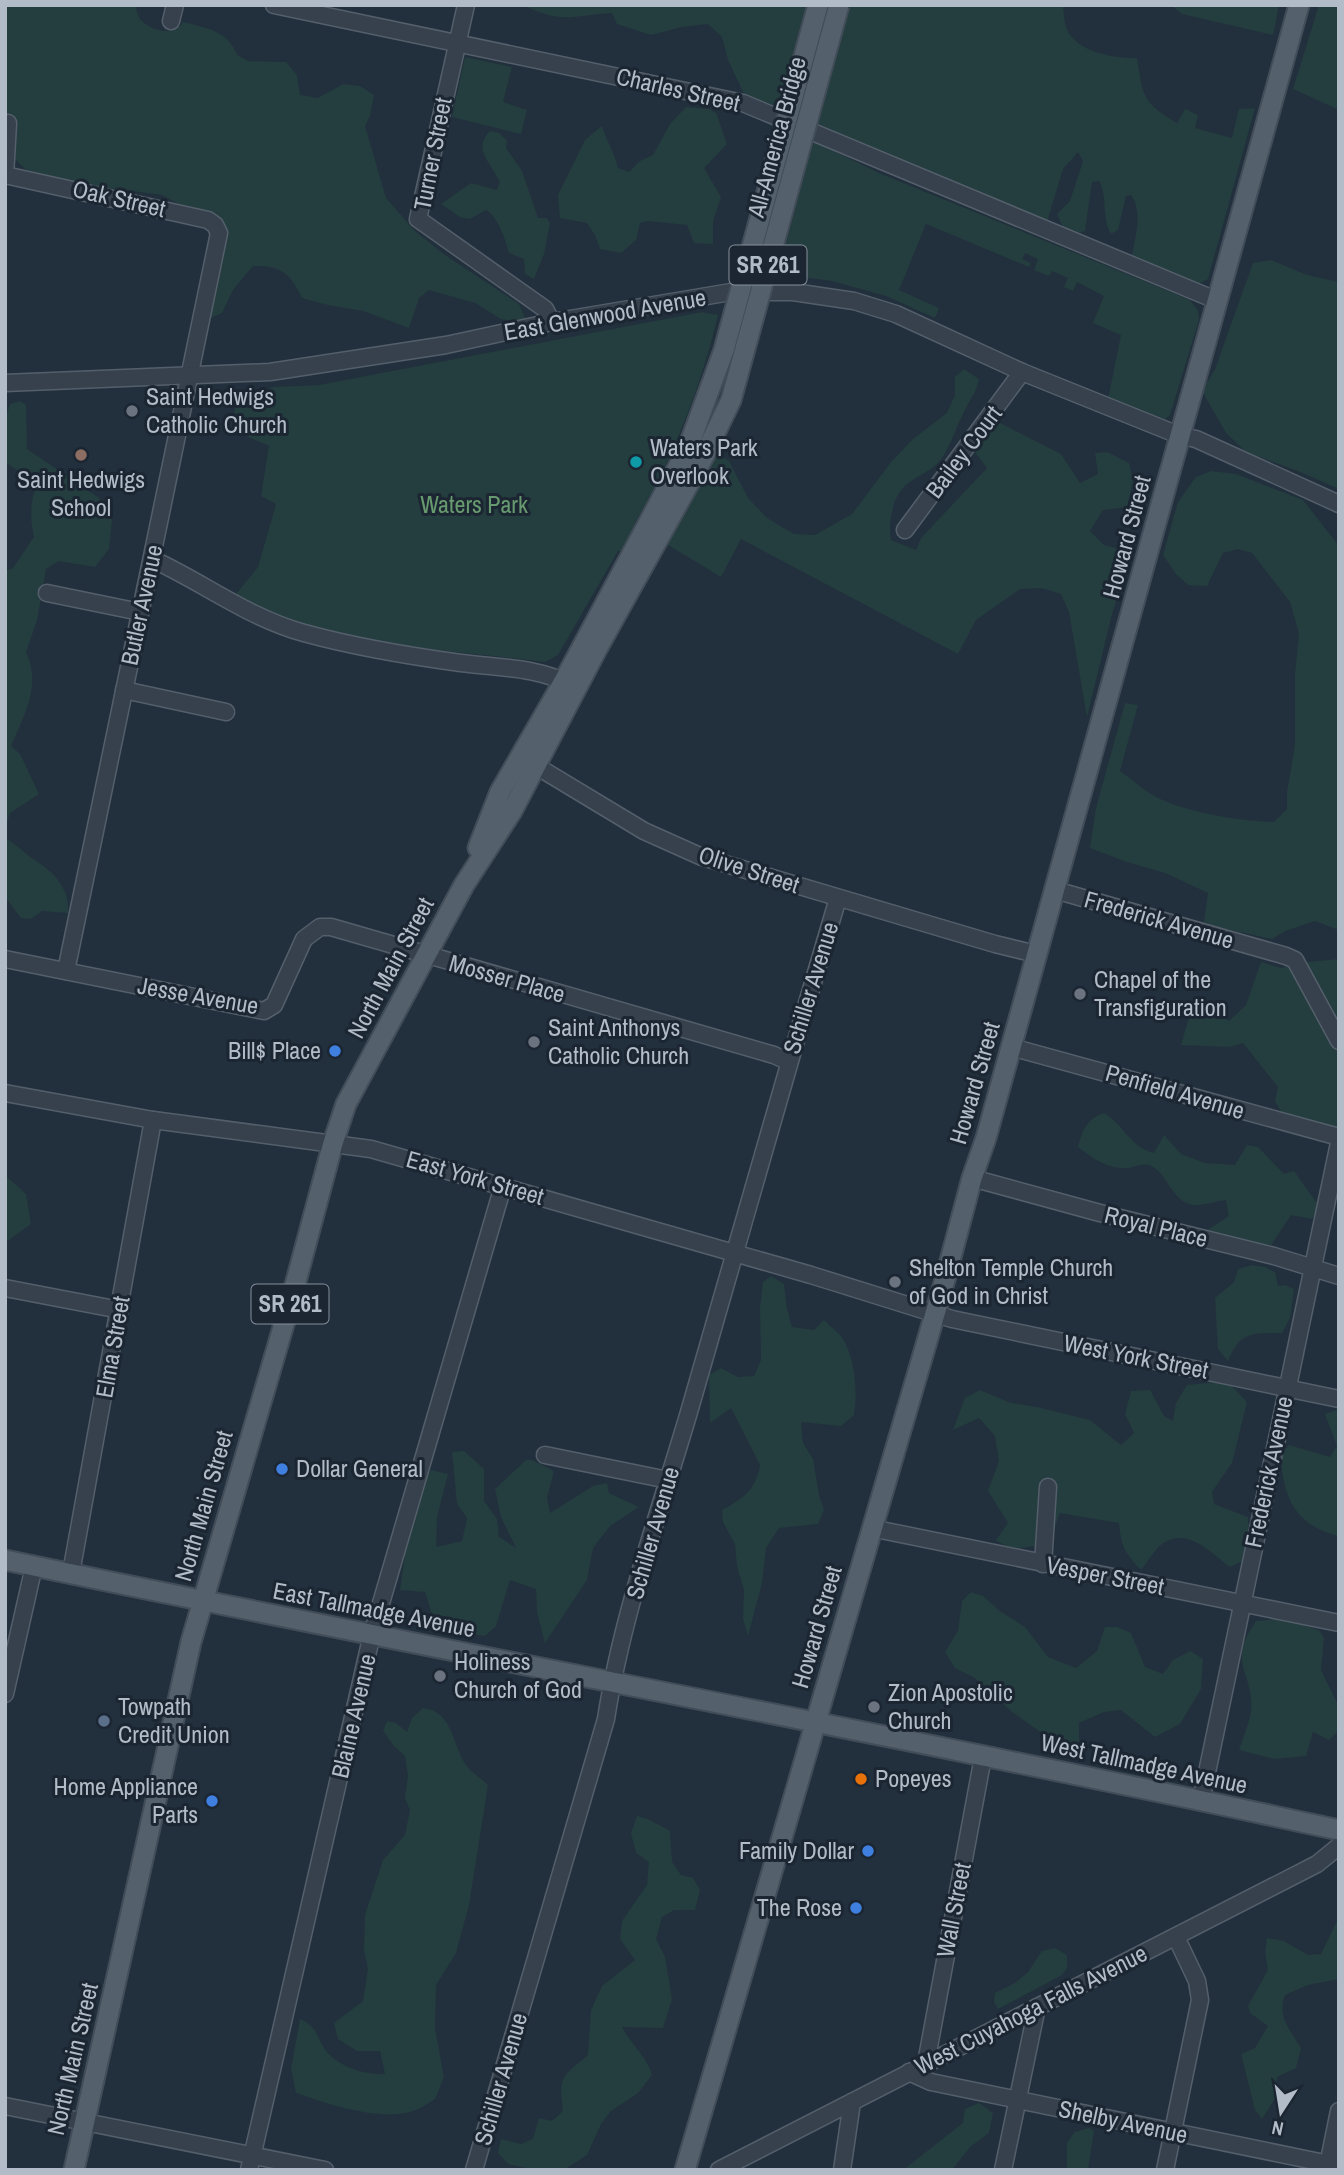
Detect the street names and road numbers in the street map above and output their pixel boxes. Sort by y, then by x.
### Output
street label: All-America Bridge [739,53,813,222]
street label: Charles Street [613,59,744,119]
street label: Turner Street [405,94,459,213]
street label: Oak Street [70,172,169,224]
road number: SR 261 [730,246,806,284]
street label: East Glenwood Avenue [501,281,708,348]
street label: Bailey Court [918,398,1009,504]
street label: Howard Street [1094,471,1158,602]
street label: Butler Avenue [113,542,169,668]
street label: Olive Street [695,838,804,900]
street label: Frederick Avenue [1081,882,1238,956]
street label: North Main Street [340,891,441,1044]
street label: Schiller Avenue [775,918,845,1058]
street label: Mosser Place [446,946,569,1010]
street label: Jesse Avenue [135,969,261,1021]
street label: Howard Street [941,1017,1007,1148]
street label: Penfield Avenue [1102,1056,1248,1126]
street label: East York Street [403,1142,548,1212]
street label: Royal Place [1101,1198,1211,1254]
road number: SR 261 [252,1284,328,1324]
street label: Elma Street [87,1293,137,1400]
street label: West York Street [1061,1326,1212,1386]
street label: Frederick Avenue [1236,1393,1300,1550]
street label: North Main Street [166,1426,240,1585]
street label: Schiller Avenue [618,1463,686,1603]
street label: Vesper Street [1044,1548,1167,1602]
street label: Howard Street [783,1561,849,1692]
street label: East Tallmadge Avenue [270,1574,478,1644]
street label: Blaine Avenue [323,1650,383,1781]
street label: West Tallmadge Avenue [1038,1725,1250,1801]
street label: Wall Street [928,1859,978,1960]
street label: West Cuyahoga Falls Avenue [909,1937,1152,2082]
street label: North Main Street [39,1979,105,2138]
street label: Schiller Avenue [466,2009,534,2149]
street label: Shelby Avenue [1056,2092,1191,2150]

